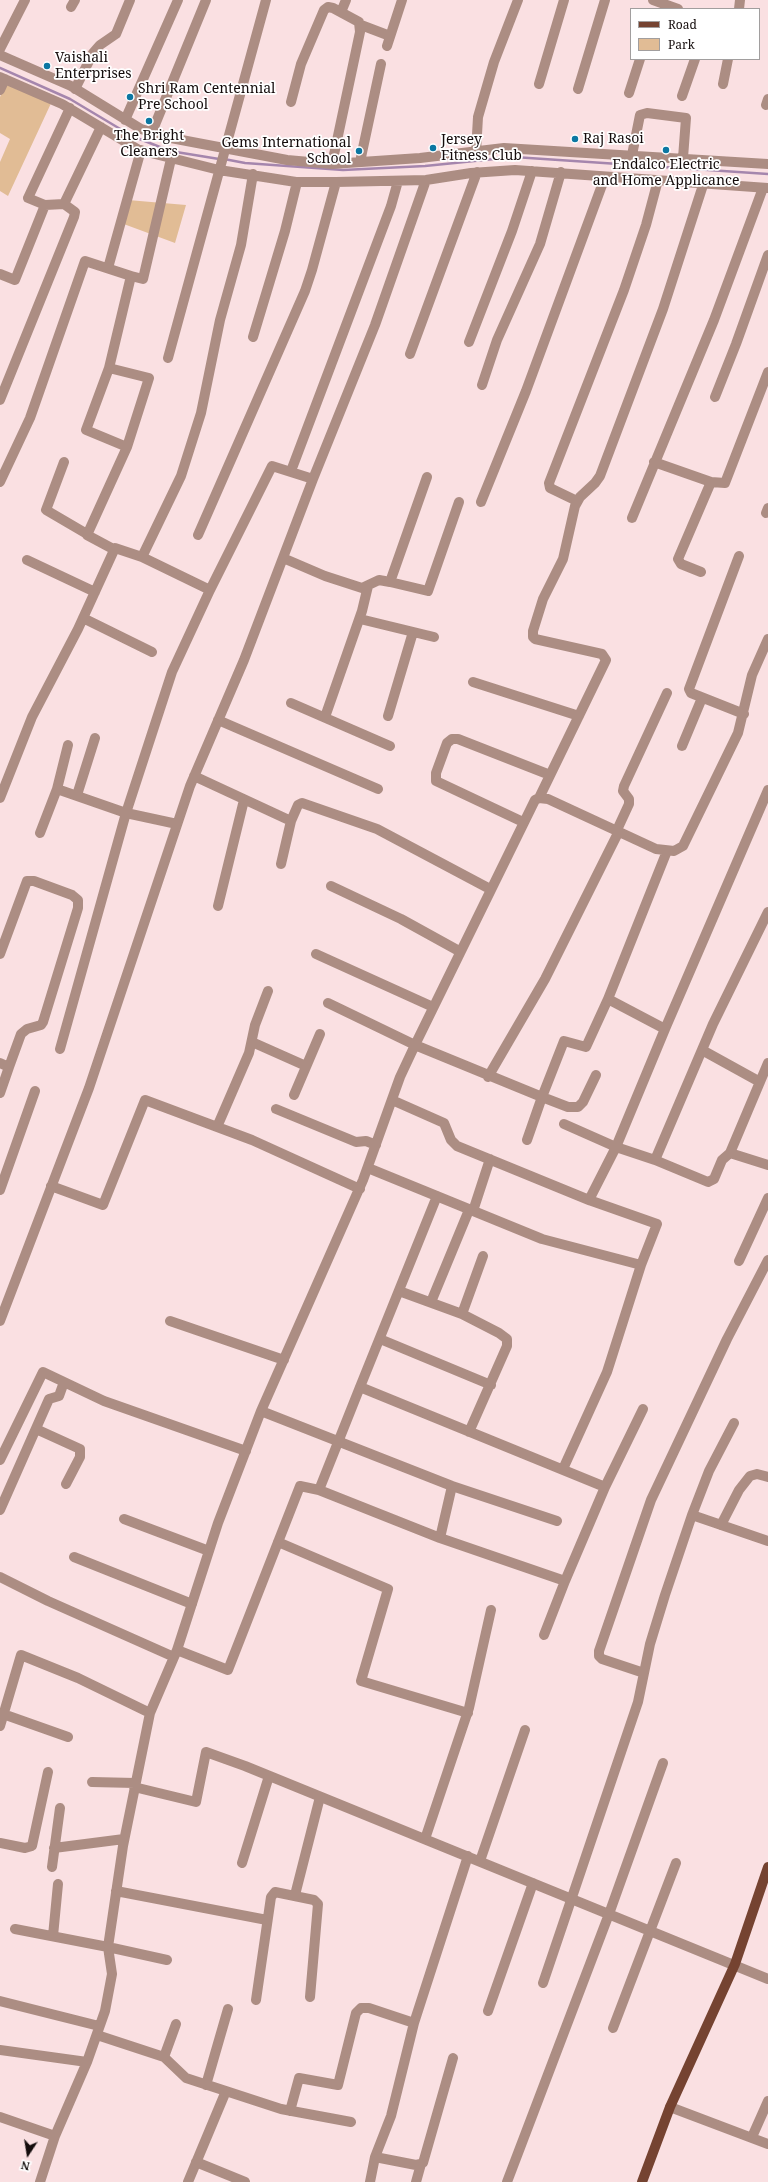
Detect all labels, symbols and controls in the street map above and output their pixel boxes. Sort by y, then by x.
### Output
legend [630,8,760,60]
text: Road [668,16,697,33]
text: Park [668,36,695,53]
place label: Vaishali Enterprises [55,50,132,82]
marker: Vaishali Enterprises [42,61,52,71]
place label: Shri Ram Centennial Pre School [138,81,275,114]
marker: Shri Ram Centennial Pre School [125,92,135,102]
marker: The Bright Cleaners [144,116,154,126]
place label: The Bright Cleaners [114,128,184,160]
place label: Raj Rasoi [583,131,644,147]
place label: Jersey Fitness Club [441,132,522,164]
marker: Raj Rasoi [570,134,580,144]
place label: Gems International School [222,135,351,168]
marker: Jersey Fitness Club [428,143,438,153]
marker: Endalco Electric and Home Applicance [661,145,671,155]
marker: Gems International School [354,146,364,156]
place label: Endalco Electric and Home Applicance [593,157,739,190]
north arrow [8,2134,48,2174]
text: N [20,2158,31,2174]

